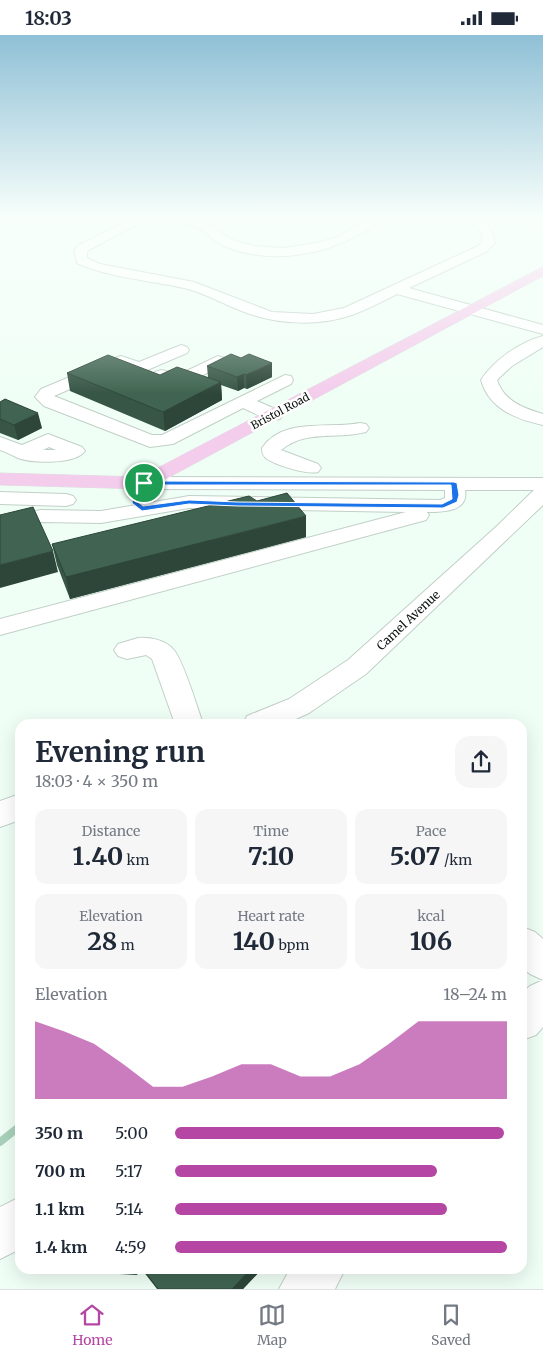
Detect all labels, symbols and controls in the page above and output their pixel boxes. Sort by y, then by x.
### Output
text: 18:03 [25,6,72,30]
street label: Bristol Road [248,390,312,432]
pin [123,462,165,504]
icon: arrive [130,469,158,497]
street label: Camel Avenue [373,587,443,653]
text: Evening run [35,734,205,770]
button: share [455,736,507,788]
text: 18:03 · 4 × 350 m [35,771,158,791]
text: Distance [82,822,140,840]
text: Time [253,822,289,840]
text: Pace [416,822,446,840]
text: 1.40 [73,840,123,872]
text: 7:10 [248,840,294,872]
text: 5:07 [390,840,441,872]
text: km [123,851,149,869]
text: /km [441,851,472,869]
text: Elevation [79,907,143,925]
text: Heart rate [238,907,305,925]
text: kcal [417,907,445,925]
text: 28 [87,925,117,957]
text: 140 [233,925,275,957]
text: 106 [410,925,452,957]
text: m [117,936,135,954]
text: bpm [275,936,309,954]
text: Elevation [35,984,108,1004]
text: 18–24 m [443,984,507,1004]
text: 350 m [35,1123,83,1143]
text: 5:00 [115,1123,148,1143]
text: 700 m [35,1161,85,1181]
text: 5:17 [115,1161,142,1181]
text: 1.1 km [35,1199,85,1219]
text: 5:14 [115,1199,143,1219]
text: 1.4 km [35,1237,87,1257]
text: 4:59 [115,1237,146,1257]
tab: Home [72,1301,113,1349]
tab: Map [257,1301,287,1349]
tab: Saved [431,1301,471,1349]

